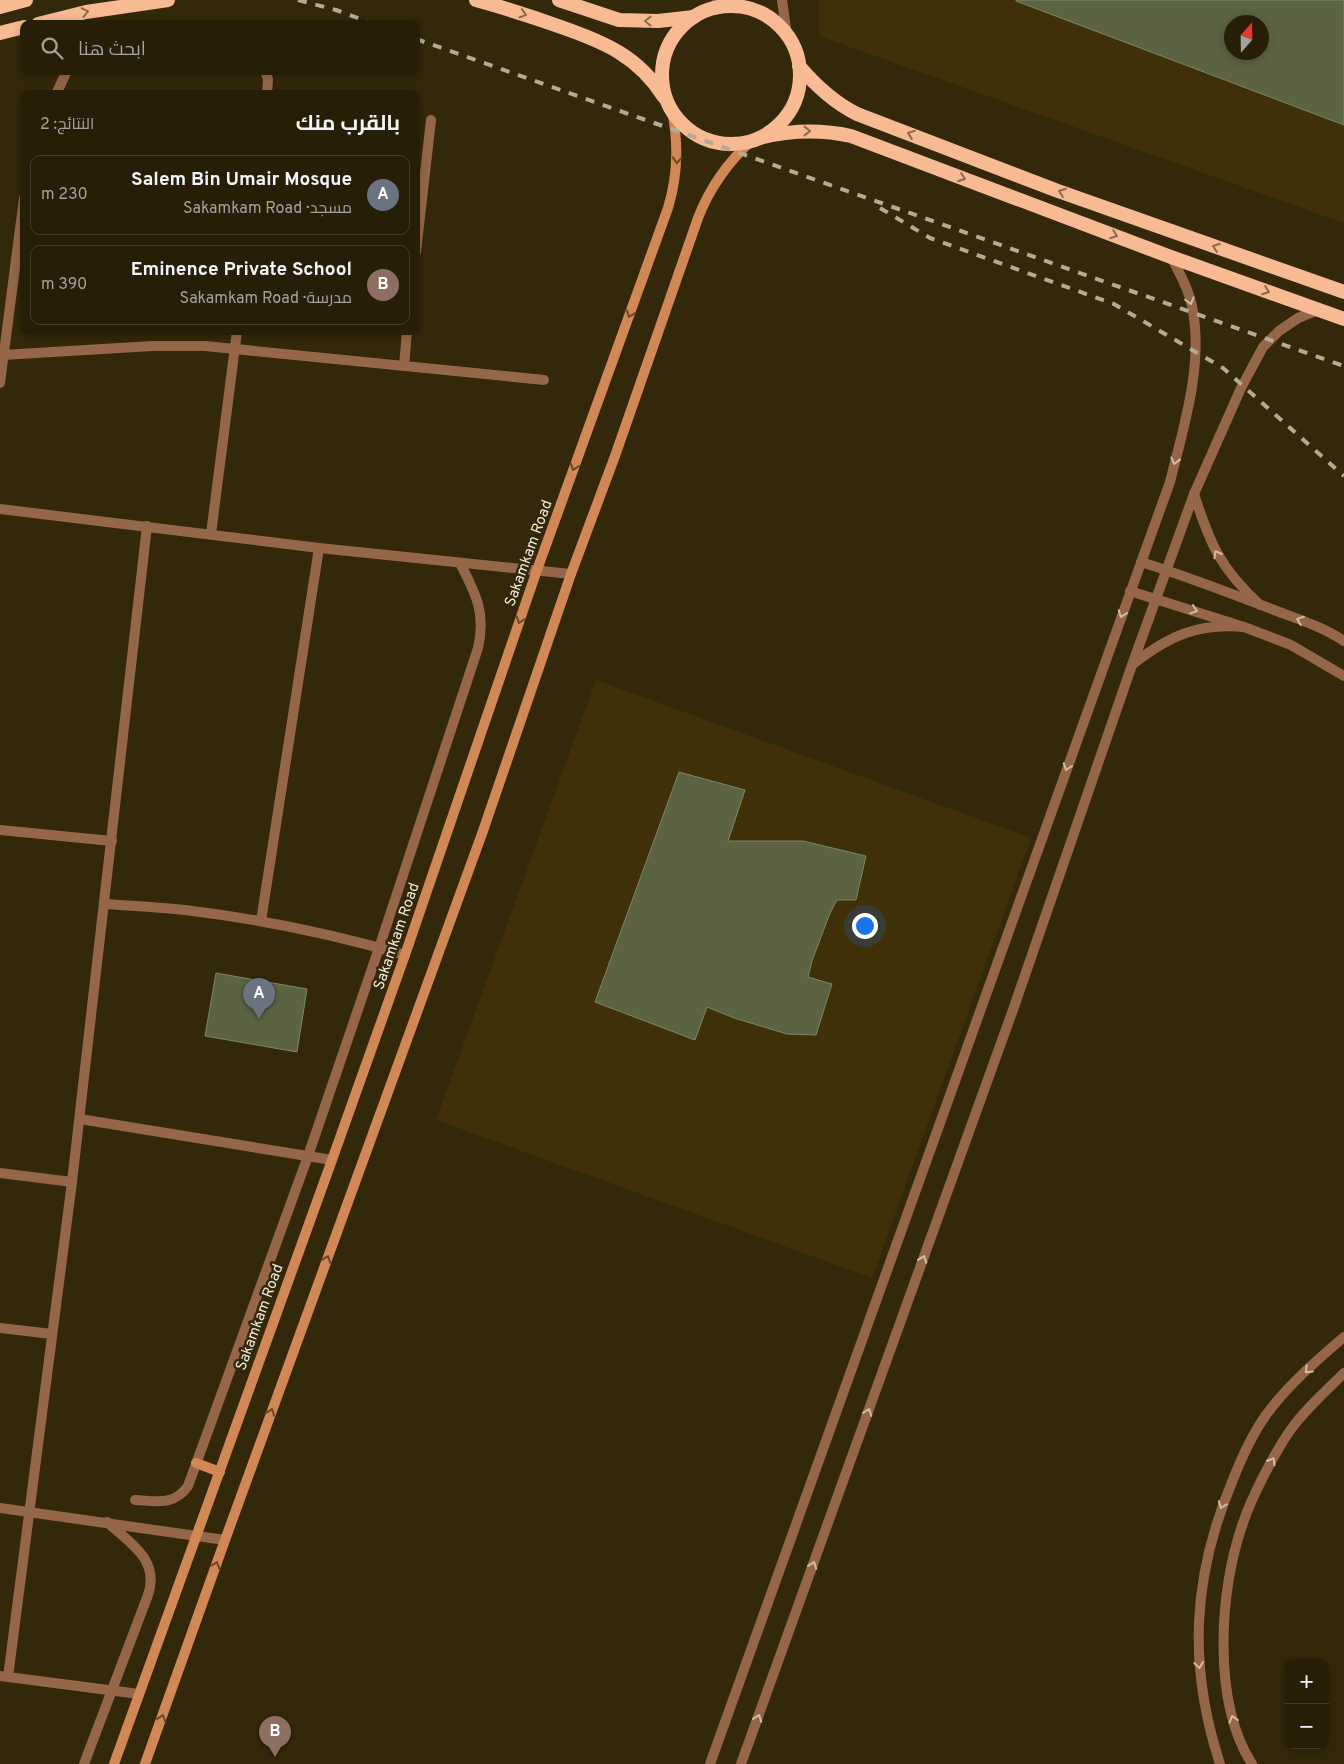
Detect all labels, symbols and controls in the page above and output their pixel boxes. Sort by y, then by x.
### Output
one-way arrow [81,8,90,18]
one-way arrow [518,8,526,18]
north arrow [1224,15,1269,60]
one-way arrow [644,16,652,26]
search box [20,20,420,75]
icon: search [38,34,66,62]
text: ابحث هنا [78,38,146,62]
text: بالقرب منك [296,111,400,138]
text: النتائج: 2 [40,115,94,135]
one-way arrow [804,126,811,136]
one-way arrow [907,130,915,140]
one-way arrow [672,156,683,164]
text: Salem Bin Umair Mosque [131,168,352,192]
one-way arrow [957,172,965,182]
text: 230 m [41,185,88,205]
text: A [377,185,389,205]
one-way arrow [1059,188,1067,198]
text: مسجد · Sakamkam Road [183,199,352,219]
one-way arrow [1109,229,1117,239]
one-way arrow [1212,243,1220,253]
text: Eminence Private School [131,258,352,282]
text: 390 m [41,275,87,295]
text: B [377,275,389,295]
one-way arrow [1261,285,1270,295]
text: مدرسة · Sakamkam Road [180,289,352,309]
one-way arrow [1185,297,1195,305]
one-way arrow [626,310,636,318]
one-way arrow [1170,457,1181,465]
one-way arrow [570,462,580,471]
street label: Sakamkam Road [501,498,557,609]
one-way arrow [1213,551,1223,560]
one-way arrow [1189,605,1197,615]
one-way arrow [1118,610,1128,618]
one-way arrow [516,616,526,624]
one-way arrow [1296,616,1305,627]
one-way arrow [1063,763,1073,771]
street label: Sakamkam Road [370,880,425,992]
your location [852,913,878,939]
pin: A [243,978,275,1019]
one-way arrow [321,1256,331,1264]
one-way arrow [917,1256,927,1264]
street label: Sakamkam Road [232,1262,288,1373]
one-way arrow [1305,1364,1314,1373]
one-way arrow [265,1408,275,1417]
one-way arrow [862,1409,872,1417]
one-way arrow [1266,1458,1276,1467]
one-way arrow [1218,1501,1228,1509]
one-way arrow [210,1561,220,1570]
one-way arrow [807,1561,817,1570]
map controls [1284,1659,1329,1749]
button: + [1284,1659,1329,1704]
one-way arrow [1193,1661,1204,1669]
button: − [1284,1704,1329,1749]
one-way arrow [156,1714,166,1723]
one-way arrow [752,1714,762,1723]
pin: B [259,1716,291,1757]
one-way arrow [1229,1716,1239,1724]

